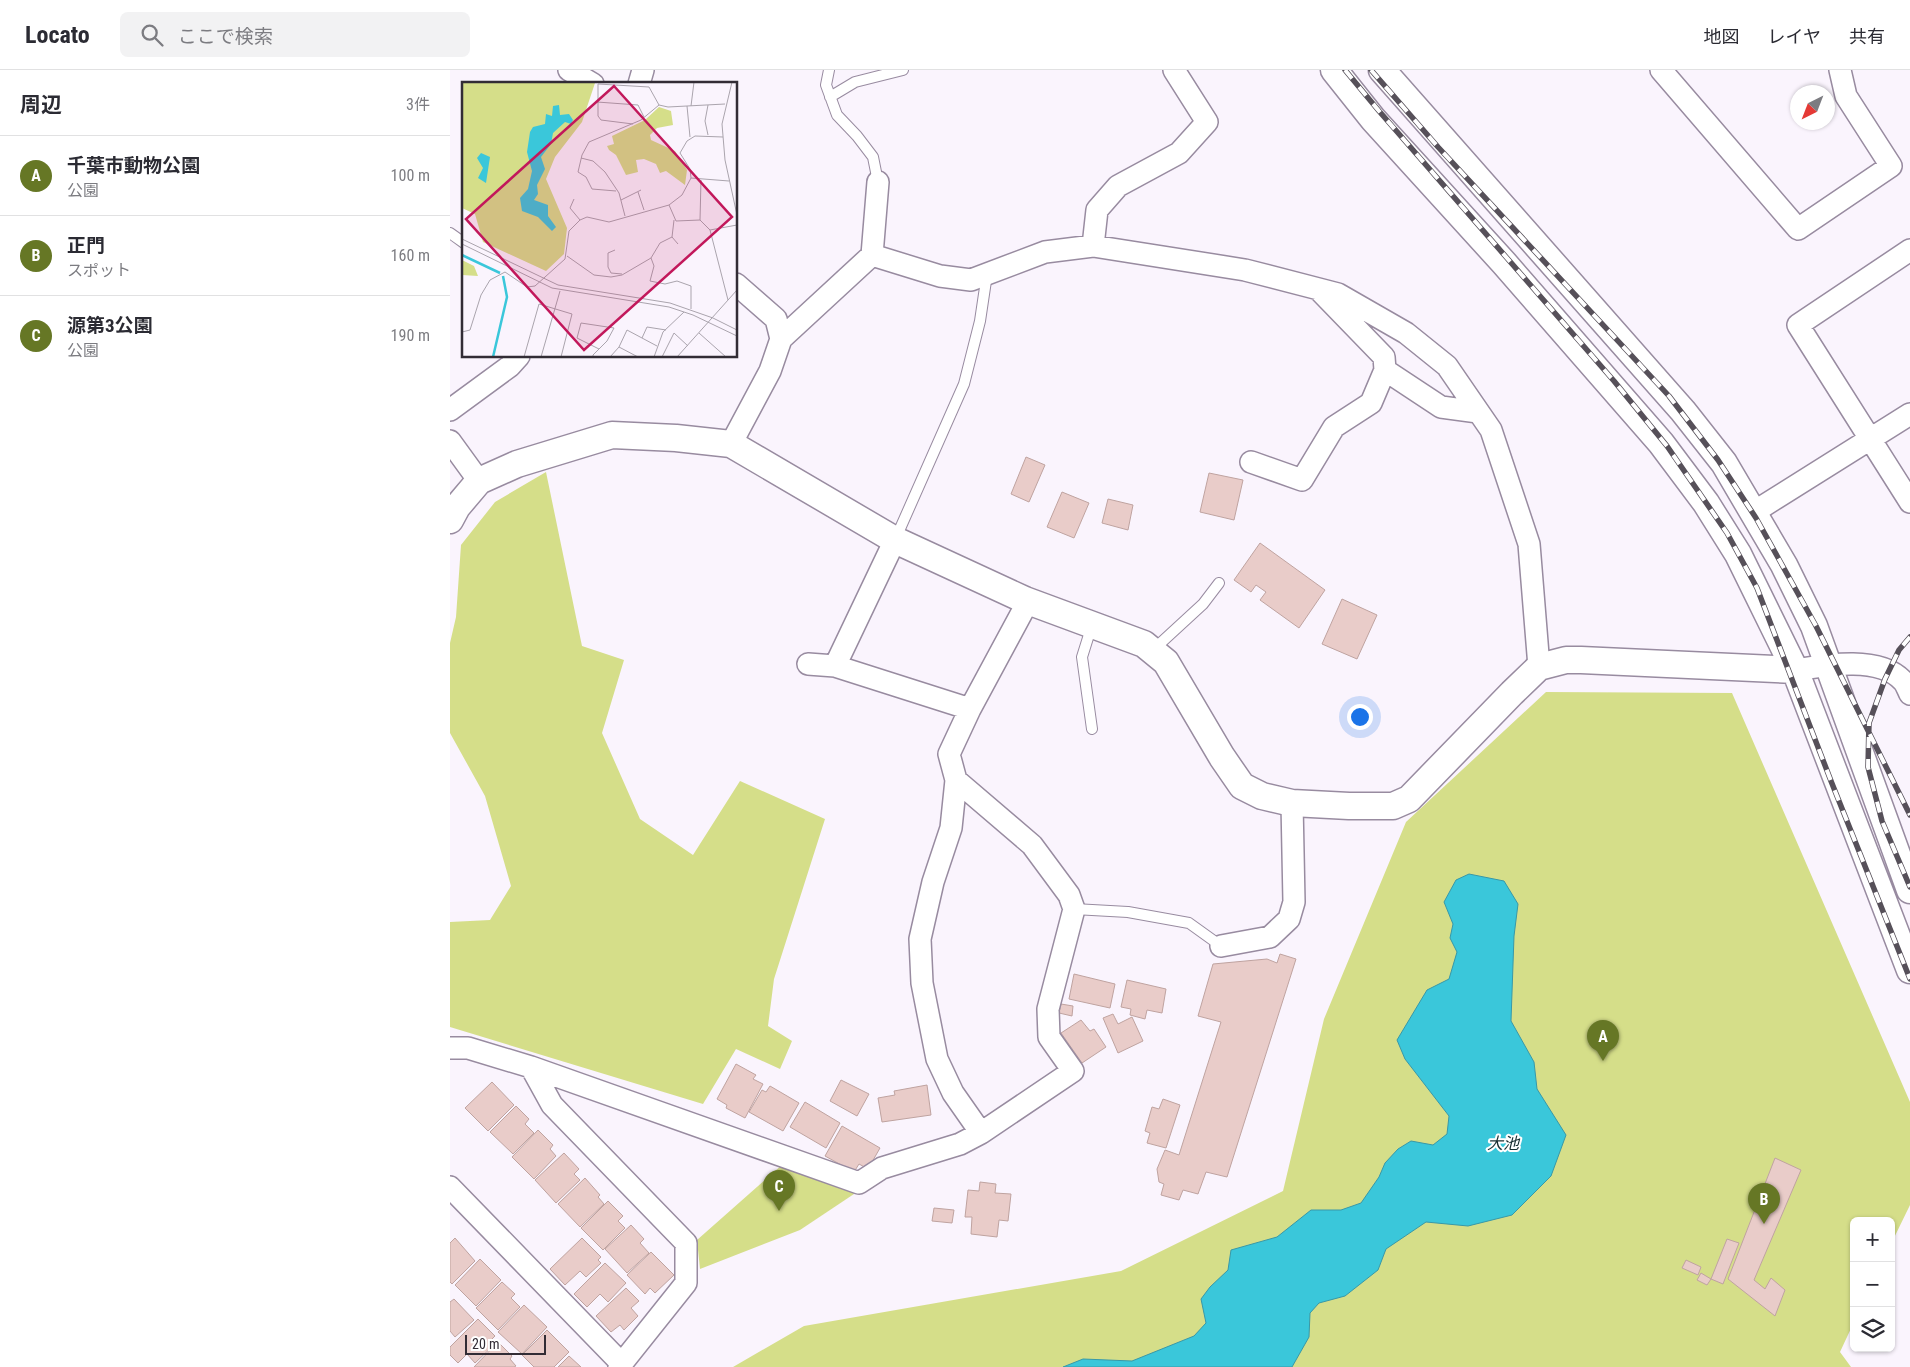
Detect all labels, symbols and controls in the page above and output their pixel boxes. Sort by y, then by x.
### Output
search box [120,12,470,57]
text: Locato [25,21,90,49]
icon: search [138,21,166,49]
text: ここで検索 [178,25,273,48]
text: 地図 [1704,26,1740,47]
text: レイヤ [1768,26,1821,47]
text: 共有 [1849,26,1885,47]
inset map [462,82,738,358]
north arrow [1790,85,1835,130]
text: 周辺 [20,93,62,117]
text: 3件 [406,95,430,114]
text: 千葉市動物公園 [67,154,200,177]
text: A [31,166,41,185]
text: 100 m [391,166,430,185]
text: 公園 [67,181,99,200]
text: 正門 [67,234,105,257]
text: B [32,246,40,265]
text: 160 m [391,246,430,265]
text: スポット [67,261,131,280]
text: 源第3公園 [67,314,153,337]
text: C [31,326,41,345]
text: 190 m [391,326,430,345]
text: 公園 [67,341,99,360]
your location [1347,704,1373,730]
pin: A [1587,1020,1619,1061]
water label: 大池 [1487,1134,1521,1153]
pin: C [763,1170,795,1211]
pin: B [1748,1183,1780,1224]
map controls [1850,1217,1895,1352]
button: + [1850,1217,1895,1262]
button: − [1850,1262,1895,1307]
button: layers [1850,1307,1895,1352]
scale bar [465,1332,546,1355]
text: 20 m [472,1336,500,1352]

